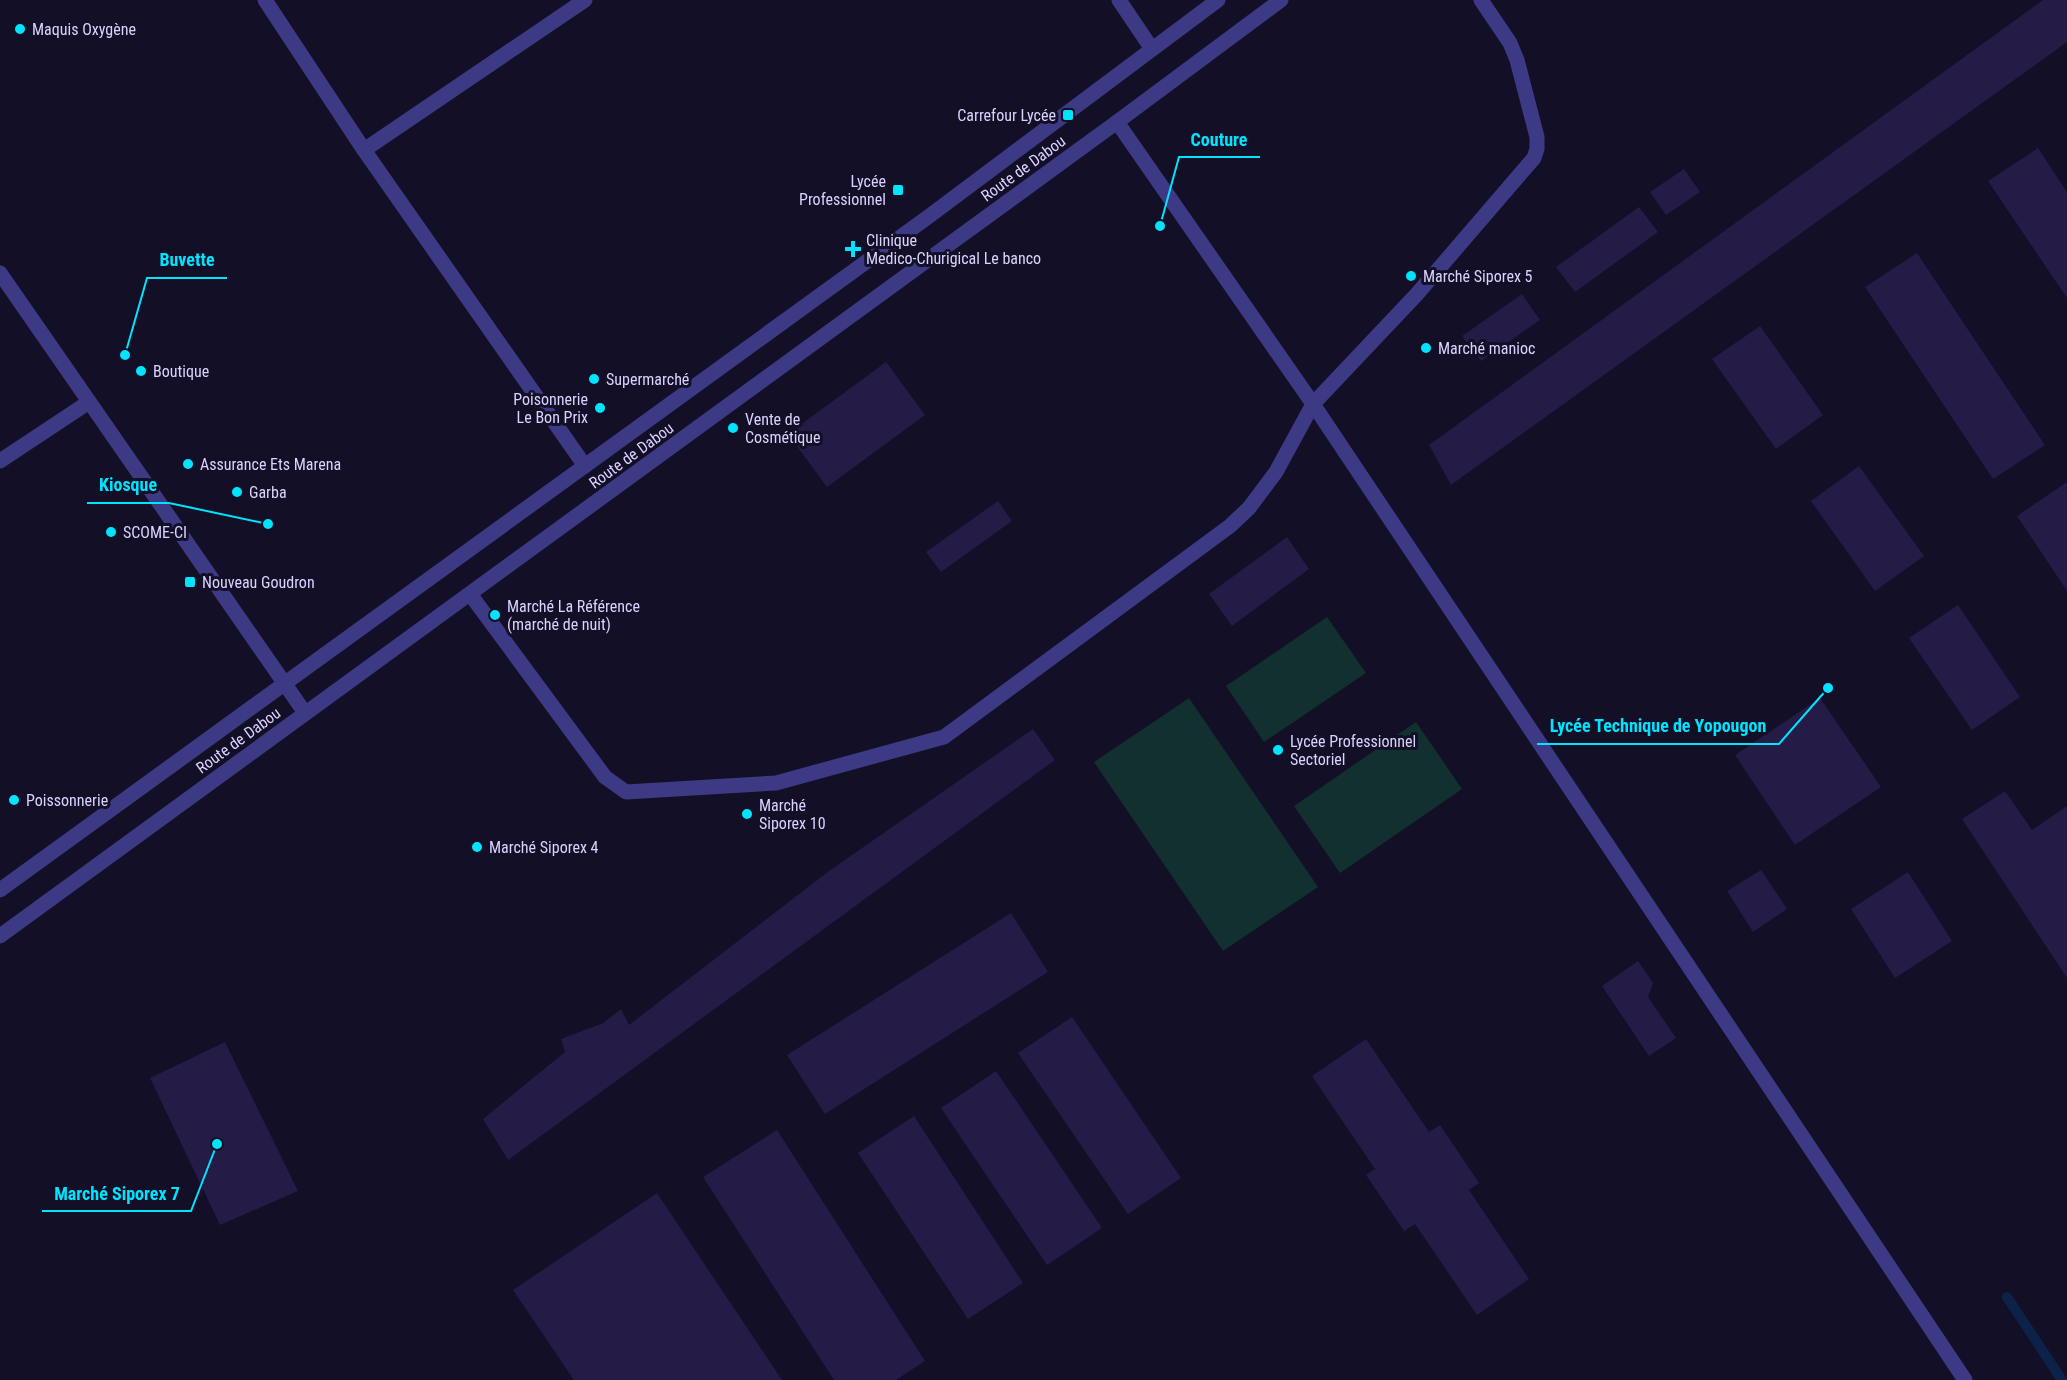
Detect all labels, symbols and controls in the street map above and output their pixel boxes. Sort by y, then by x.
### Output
place label: Maquis Oxygène [32,20,136,39]
marker: Maquis Oxygène [13,22,27,36]
place label: Carrefour Lycée [957,106,1056,125]
marker: Carrefour Lycée [1061,108,1075,122]
callout: Couture [1179,121,1260,157]
text: Couture [1191,129,1248,150]
street label: Route de Dabou [977,131,1069,205]
place label: Lycée Professionnel [799,172,886,209]
marker: Lycée Professionnel [891,183,905,197]
place label: Clinique Medico-Churigical Le banco [866,231,1041,268]
marker: Clinique Medico-Churigical Le banco [844,240,862,258]
callout: Buvette [147,242,227,278]
text: Buvette [159,249,215,270]
place label: Marché Siporex 5 [1423,267,1533,286]
marker: Marché Siporex 5 [1404,269,1418,283]
place label: Marché manioc [1438,339,1535,358]
marker: Marché manioc [1419,341,1433,355]
place label: Boutique [153,362,209,381]
marker: Boutique [134,364,148,378]
place label: Supermarché [606,370,689,389]
marker: Supermarché [587,372,601,386]
place label: Poisonnerie Le Bon Prix [513,390,588,427]
marker: Poisonnerie Le Bon Prix [593,401,607,415]
place label: Vente de Cosmétique [745,410,821,447]
street label: Route de Dabou [585,418,677,492]
marker: Vente de Cosmétique [726,421,740,435]
place label: Assurance Ets Marena [200,455,341,474]
marker: Assurance Ets Marena [181,457,195,471]
callout: Kiosque [87,467,169,503]
text: Kiosque [99,474,157,495]
place label: Garba [249,483,287,502]
marker: Garba [230,485,244,499]
place label: SCOME-CI [123,523,187,542]
marker: SCOME-CI [104,525,118,539]
place label: Nouveau Goudron [202,573,315,592]
marker: Nouveau Goudron [183,575,197,589]
place label: Marché La Référence (marché de nuit) [507,597,640,634]
marker: Marché La Référence (marché de nuit) [488,608,502,622]
street label: Route de Dabou [192,703,284,777]
callout: Lycée Technique de Yopougon [1537,708,1779,744]
text: Lycée Technique de Yopougon [1550,715,1766,736]
place label: Lycée Professionnel Sectoriel [1290,732,1416,769]
marker: Lycée Professionnel Sectoriel [1271,743,1285,757]
place label: Poissonnerie [26,791,108,810]
marker: Poissonnerie [7,793,21,807]
place label: Marché Siporex 10 [759,796,826,833]
marker: Marché Siporex 10 [740,807,754,821]
place label: Marché Siporex 4 [489,838,599,857]
marker: Marché Siporex 4 [470,840,484,854]
callout: Marché Siporex 7 [42,1175,191,1211]
text: Marché Siporex 7 [54,1183,180,1204]

